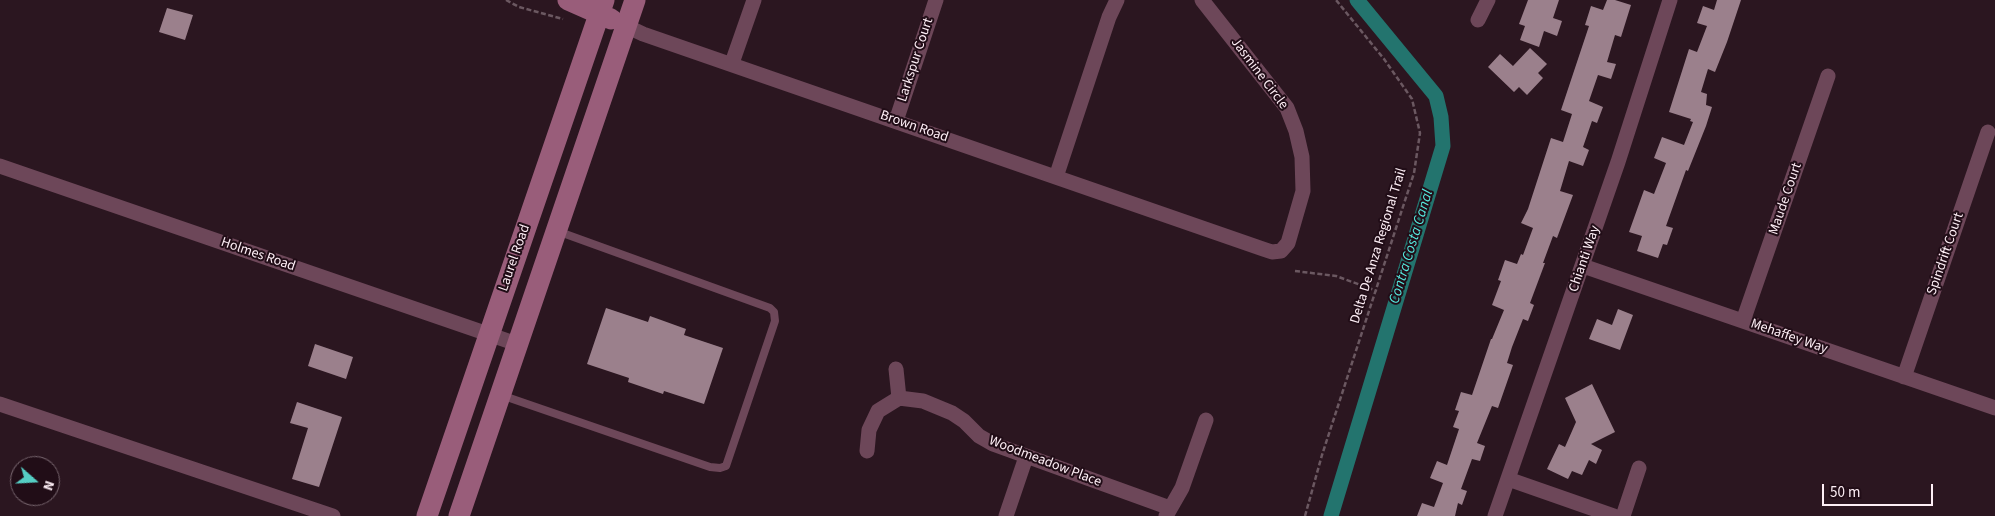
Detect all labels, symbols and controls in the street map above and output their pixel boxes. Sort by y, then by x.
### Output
street label: Larkspur Court [895,16,937,104]
street label: Jasmine Circle [1227,35,1291,113]
street label: Brown Road [878,107,950,147]
street label: Maude Court [1766,161,1806,237]
street label: Delta De Anza Regional Trail [1347,166,1411,326]
water label: Contra Costa Canal [1386,188,1438,306]
street label: Spindrift Court [1924,210,1968,298]
street label: Laurel Road [496,222,534,294]
street label: Chianti Way [1566,224,1604,294]
street label: Holmes Road [219,234,297,276]
street label: Mehaffey Way [1748,316,1830,358]
street label: Woodmeadow Place [986,433,1104,491]
north arrow [10,456,60,506]
scale bar [1825,474,1936,506]
text: N [37,478,59,493]
text: 50 m [1830,482,1860,503]

